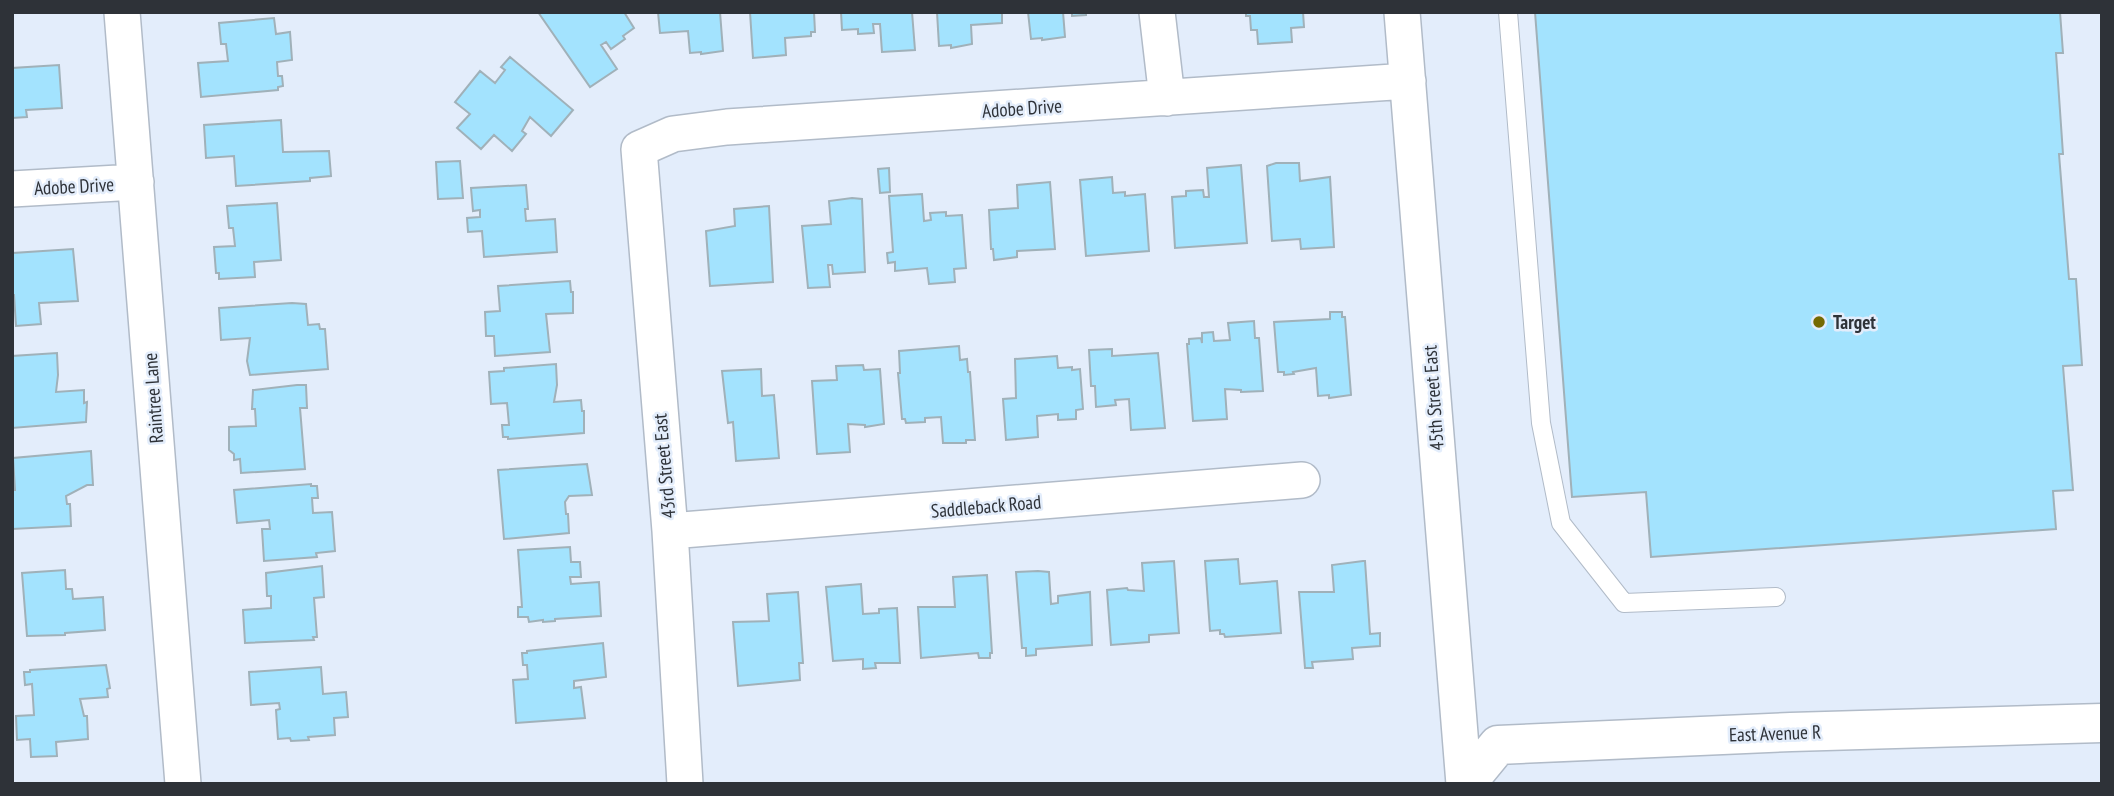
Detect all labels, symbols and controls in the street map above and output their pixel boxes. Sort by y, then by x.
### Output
street label: Adobe Drive [981,93,1063,123]
street label: Adobe Drive [33,172,115,200]
place label: Target [1833,310,1876,334]
marker: Target [1811,314,1827,330]
street label: 45th Street East [1417,344,1449,451]
street label: Raintree Lane [138,352,168,444]
street label: 43rd Street East [647,412,681,520]
street label: Saddleback Road [930,489,1042,523]
street label: East Avenue R [1729,719,1821,747]

